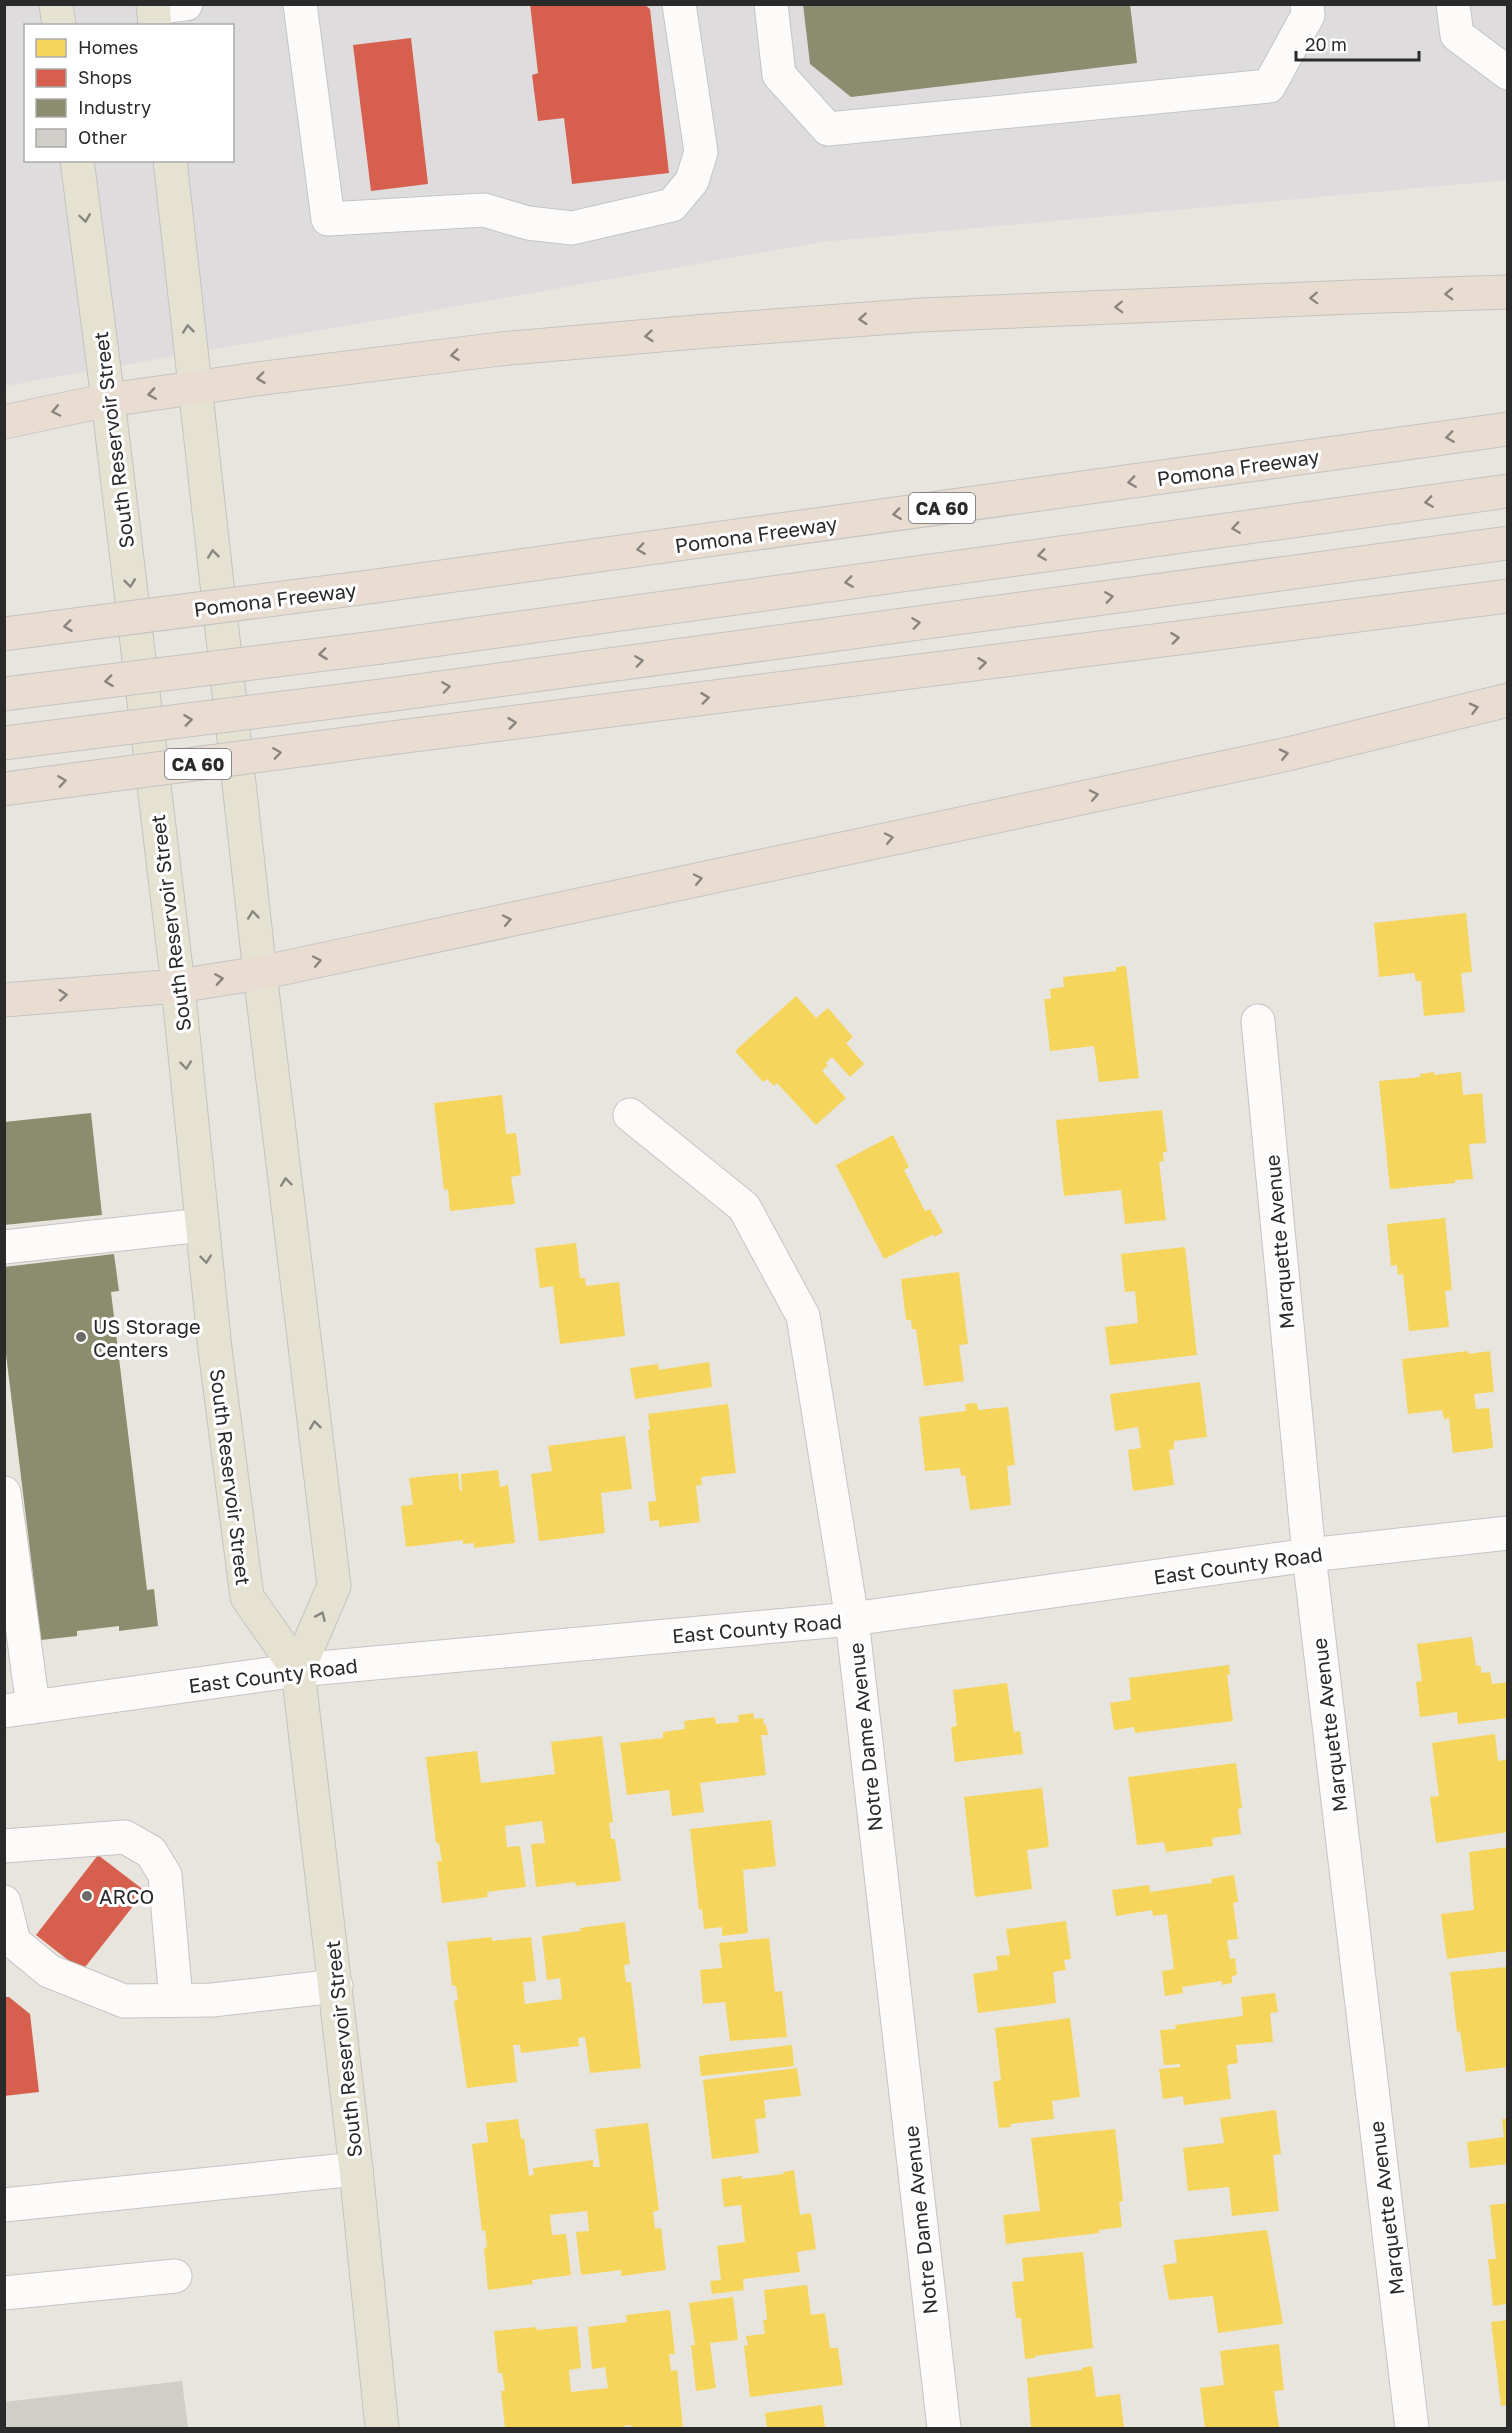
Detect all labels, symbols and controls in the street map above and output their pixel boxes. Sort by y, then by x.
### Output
legend [24,24,234,162]
scale bar [1296,24,1419,62]
text: 20 m [1305,33,1347,55]
text: Homes [78,36,138,58]
text: Shops [78,66,132,88]
text: Industry [78,96,151,118]
text: Other [78,126,127,148]
one-way arrow [78,214,90,223]
one-way arrow [1445,288,1454,300]
one-way arrow [1309,292,1318,305]
one-way arrow [1114,300,1123,313]
one-way arrow [858,313,867,326]
one-way arrow [182,324,195,333]
one-way arrow [644,329,653,342]
street label: South Reservoir Street [88,330,138,550]
one-way arrow [450,348,459,361]
one-way arrow [256,371,266,384]
one-way arrow [147,387,156,399]
one-way arrow [52,404,62,417]
one-way arrow [1445,431,1454,443]
street label: Pomona Freeway [1155,444,1321,490]
one-way arrow [1127,475,1136,487]
road number: CA 60 [909,493,975,523]
one-way arrow [1424,495,1433,507]
one-way arrow [892,508,902,520]
street label: Pomona Freeway [673,511,839,557]
one-way arrow [1231,522,1240,534]
one-way arrow [637,543,646,555]
one-way arrow [1038,549,1047,561]
one-way arrow [207,550,220,559]
one-way arrow [845,575,854,588]
street label: Pomona Freeway [192,577,358,621]
one-way arrow [123,579,136,588]
one-way arrow [1104,592,1114,604]
one-way arrow [911,618,920,630]
one-way arrow [63,619,72,632]
one-way arrow [1171,633,1180,645]
one-way arrow [319,647,328,660]
one-way arrow [635,655,644,667]
one-way arrow [977,657,987,670]
one-way arrow [105,674,114,687]
one-way arrow [441,681,451,693]
one-way arrow [701,692,710,705]
one-way arrow [1469,703,1479,716]
one-way arrow [183,714,192,726]
one-way arrow [507,717,516,729]
one-way arrow [272,748,281,760]
road number: CA 60 [165,749,231,779]
one-way arrow [1279,749,1289,762]
one-way arrow [58,776,67,788]
one-way arrow [1088,789,1098,802]
street label: South Reservoir Street [145,813,195,1033]
one-way arrow [884,833,894,846]
one-way arrow [693,873,703,886]
one-way arrow [247,910,260,920]
one-way arrow [502,914,512,927]
one-way arrow [312,955,322,968]
one-way arrow [214,974,223,986]
one-way arrow [58,988,67,1001]
one-way arrow [179,1060,192,1069]
street label: Marquette Avenue [1259,1154,1299,1330]
one-way arrow [280,1178,292,1187]
one-way arrow [199,1254,212,1263]
place label: US Storage Centers [93,1314,201,1361]
marker: US Storage Centers [74,1330,88,1344]
street label: South Reservoir Street [206,1367,256,1587]
one-way arrow [309,1421,322,1430]
street label: East County Road [1152,1541,1324,1589]
street label: East County Road [671,1609,843,1647]
one-way arrow [314,1612,326,1623]
street label: Marquette Avenue [1306,1637,1352,1813]
street label: Notre Dame Avenue [843,1641,887,1833]
street label: East County Road [187,1653,359,1697]
place label: ARCO [99,1884,154,1908]
marker: ARCO [80,1889,94,1903]
street label: South Reservoir Street [320,1939,366,2159]
street label: Marquette Avenue [1363,2120,1409,2296]
street label: Notre Dame Avenue [898,2124,942,2316]

